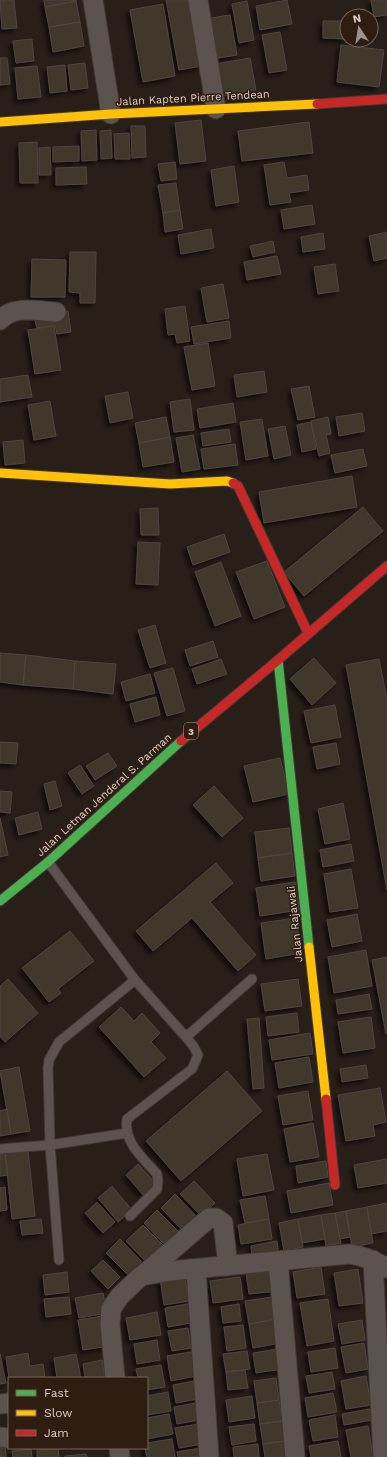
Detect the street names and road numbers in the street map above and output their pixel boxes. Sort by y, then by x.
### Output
street label: Jalan Kapten Pierre Tendean [116,87,270,109]
road number: 3 [184,723,198,739]
street label: Jalan Letnan Jenderal S. Parman [34,731,174,859]
street label: Jalan Rajawali [285,885,305,963]

